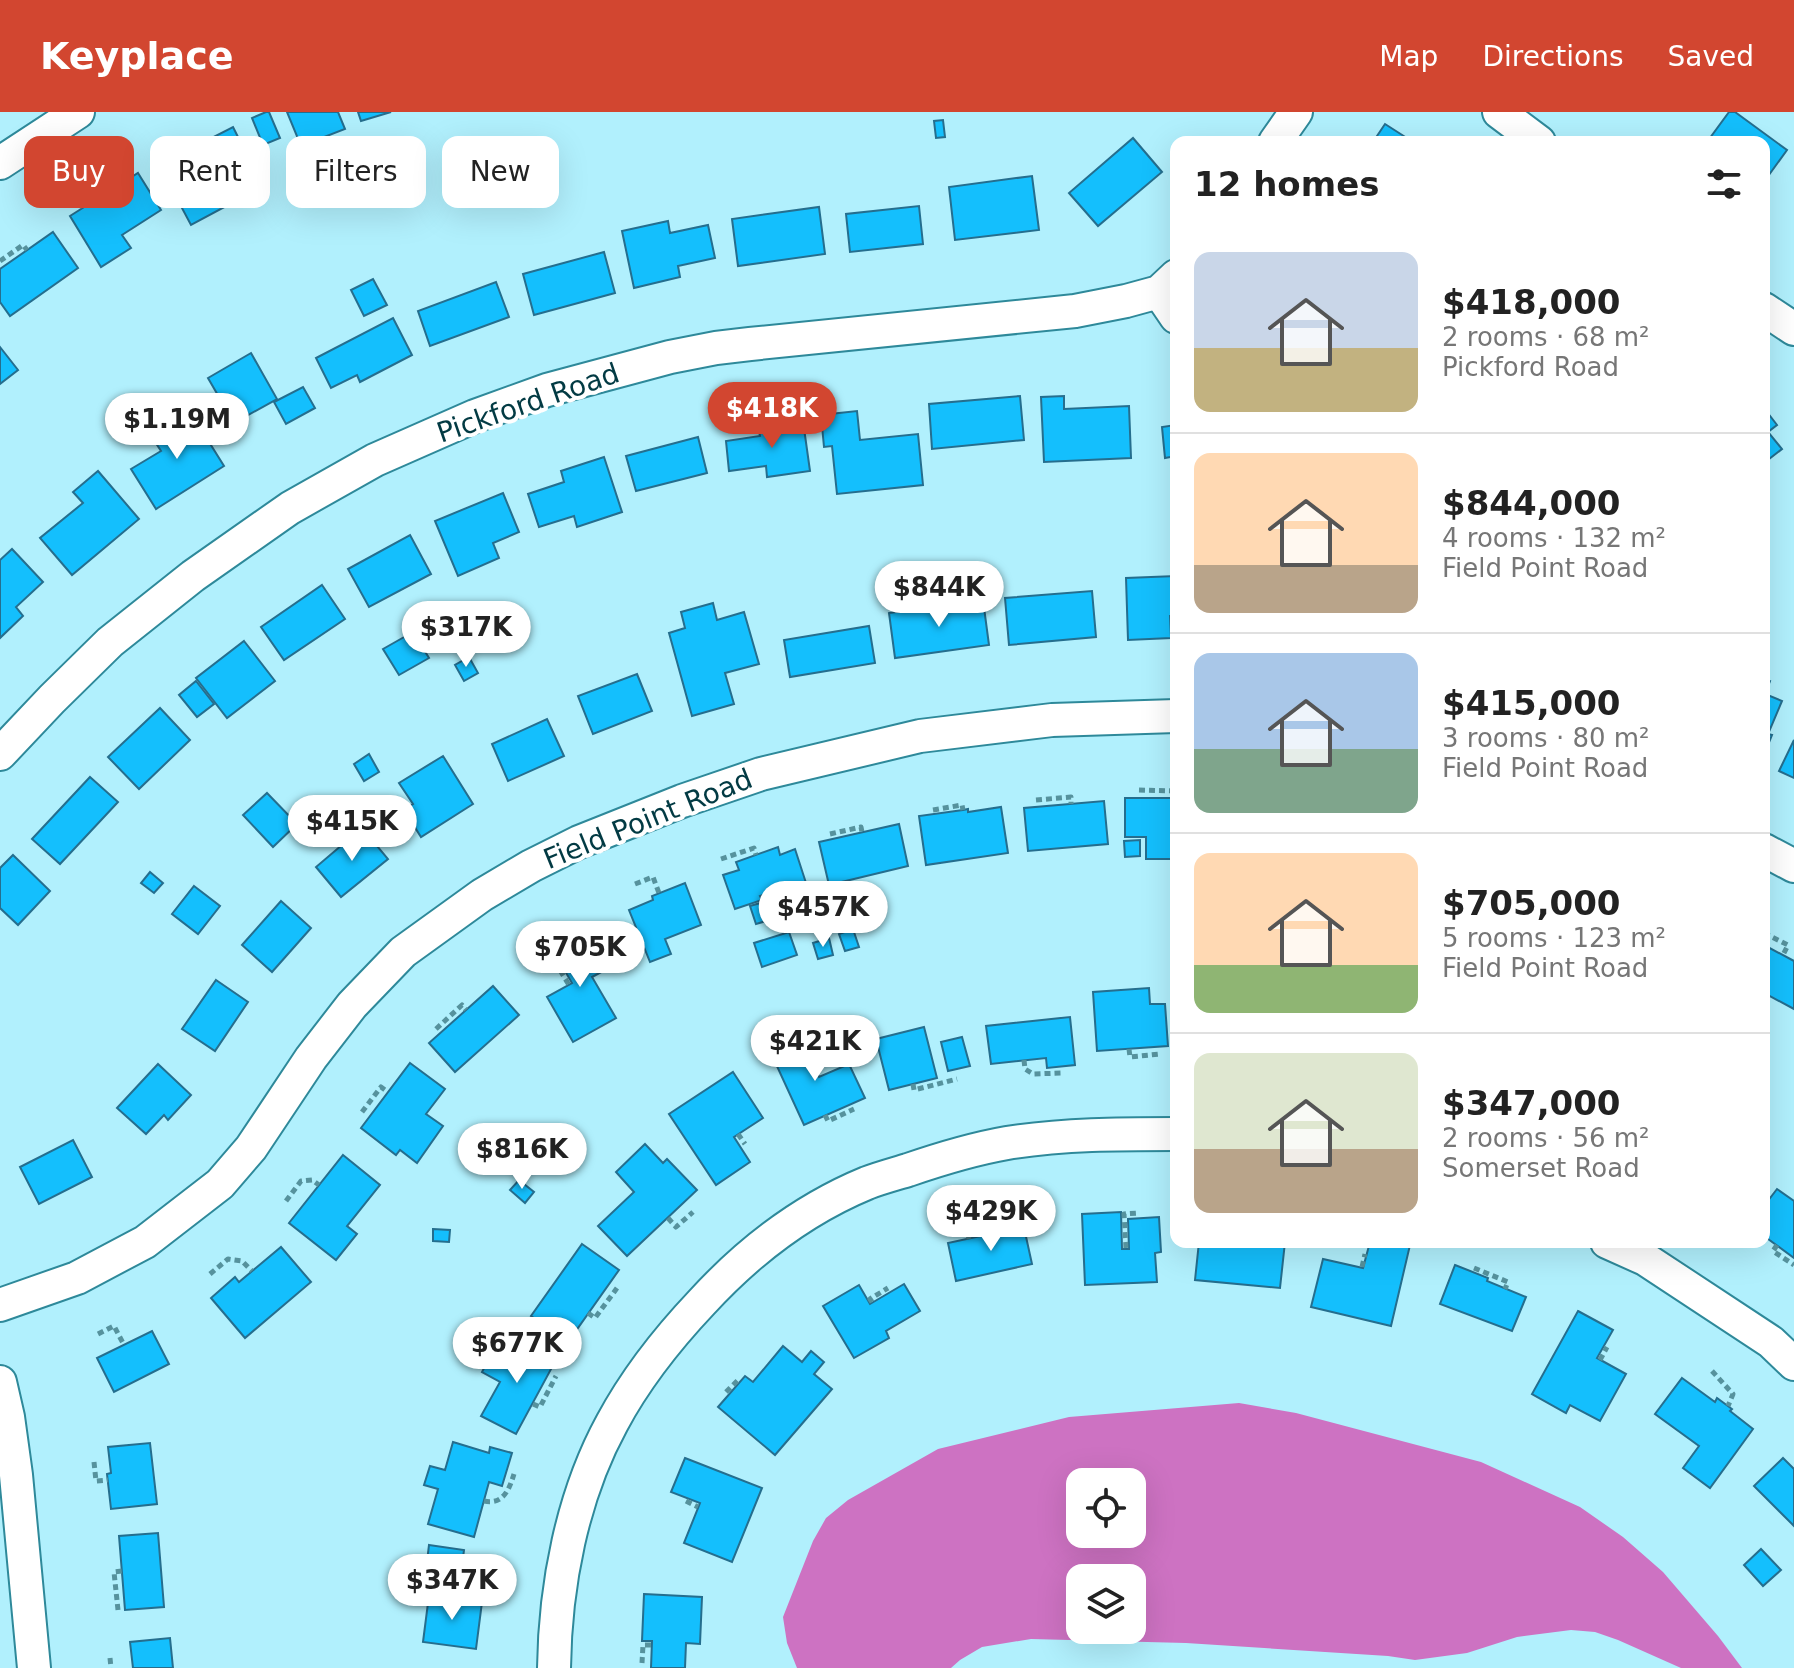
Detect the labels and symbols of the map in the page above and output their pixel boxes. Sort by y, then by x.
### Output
street label: Pickford Road [433,356,623,450]
pin: $418K [716,382,828,450]
pin: $1.19M [112,393,242,461]
pin: $844K [883,561,995,629]
pin: $317K [410,601,522,669]
street label: Field Point Road [539,762,757,876]
pin: $415K [296,795,408,863]
pin: $457K [767,881,879,949]
pin: $705K [524,921,636,989]
pin: $421K [759,1015,871,1083]
pin: $816K [466,1123,578,1191]
pin: $429K [935,1185,1047,1253]
pin: $677K [461,1317,573,1385]
pin: $347K [396,1554,508,1622]

